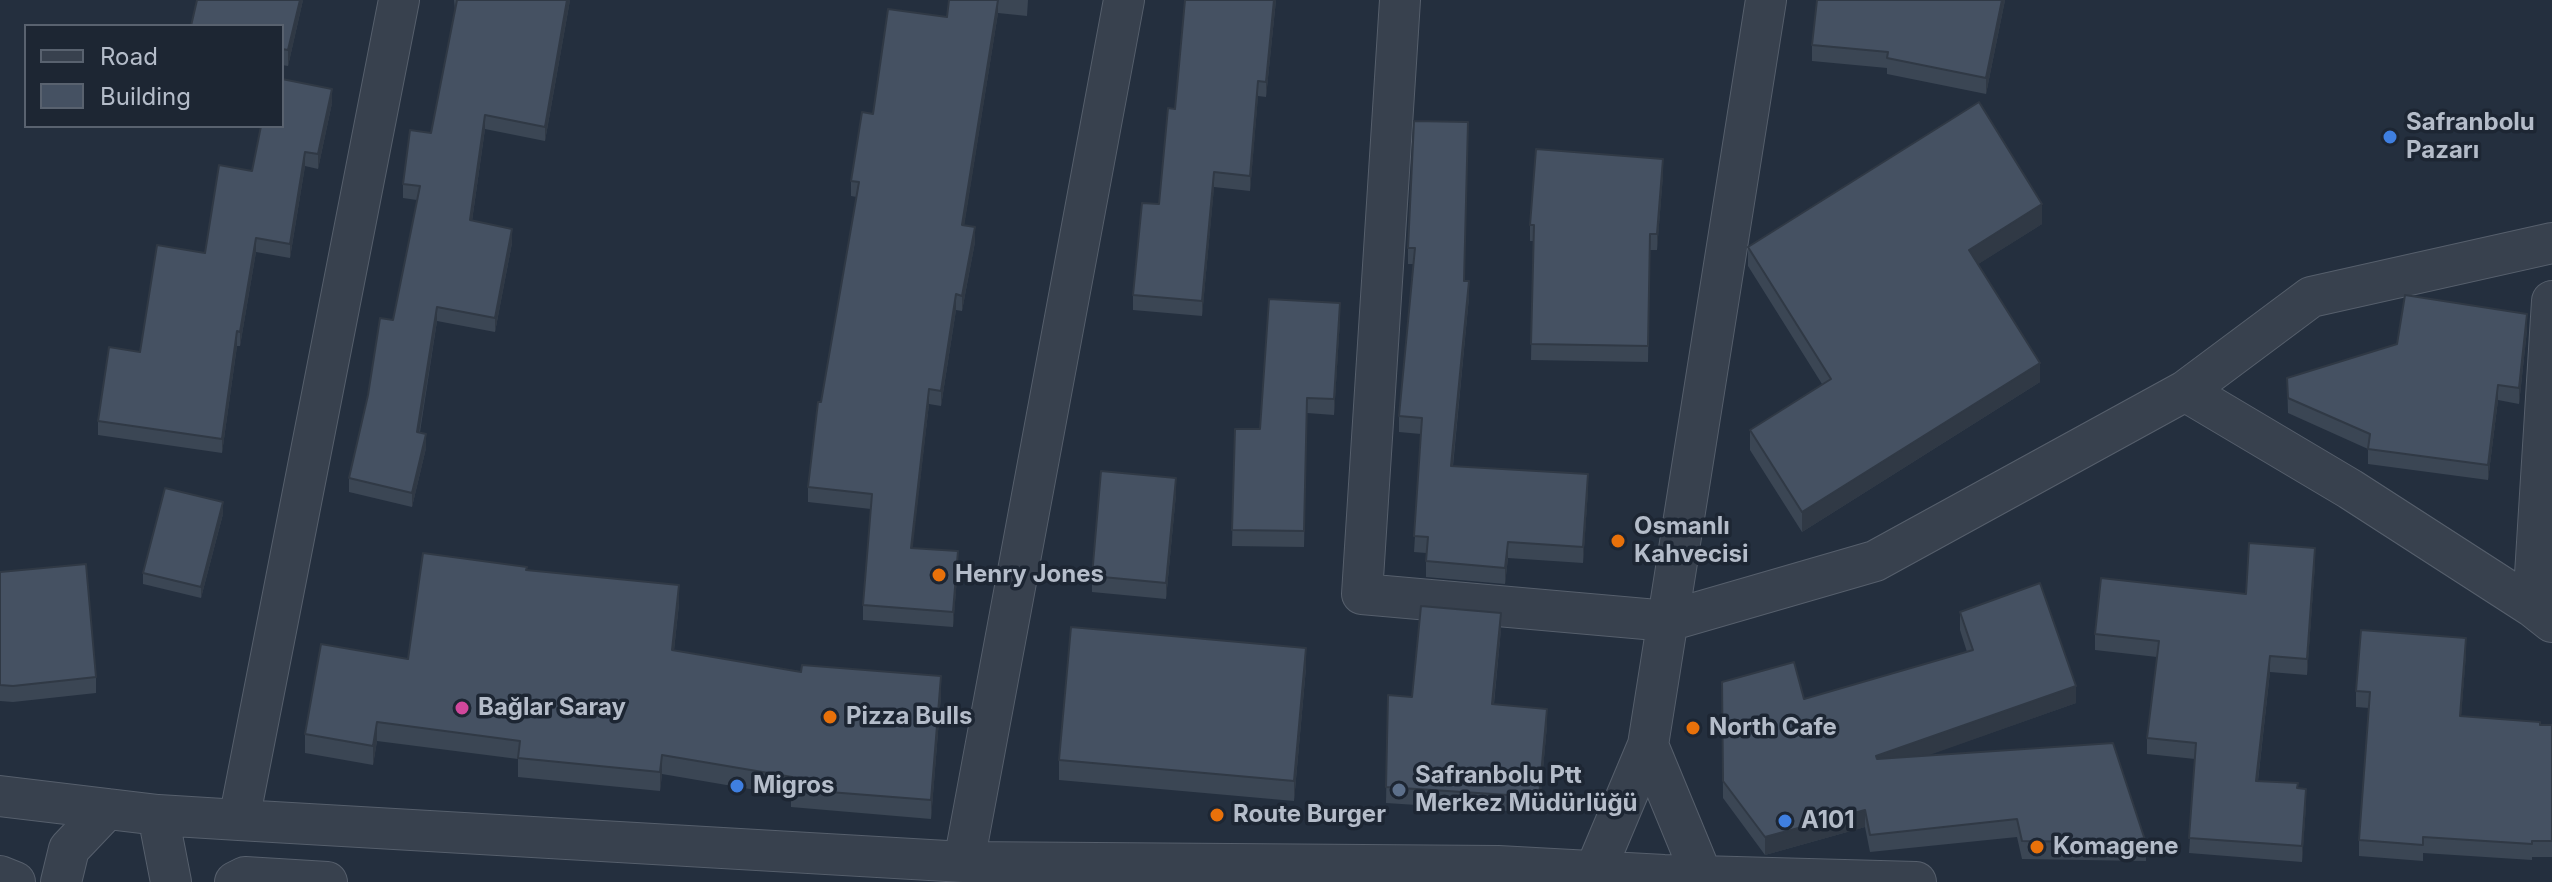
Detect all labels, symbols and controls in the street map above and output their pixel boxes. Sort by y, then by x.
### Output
legend [24,24,284,128]
text: Road [100,42,158,71]
text: Building [100,82,191,111]
place label: Safranbolu Pazarı [2406,109,2535,165]
marker: Safranbolu Pazarı [2381,128,2399,146]
place label: Osmanlı Kahvecisi [1634,513,1749,569]
marker: Osmanlı Kahvecisi [1609,532,1627,550]
place label: Henry Jones [955,561,1104,589]
marker: Henry Jones [930,566,948,584]
place label: Bağlar Saray [478,694,626,722]
marker: Bağlar Saray [453,699,471,717]
place label: Pizza Bulls [846,703,972,731]
marker: Pizza Bulls [821,708,839,726]
place label: North Cafe [1709,714,1837,742]
marker: North Cafe [1684,719,1702,737]
place label: Safranbolu Ptt Merkez Müdürlüğü [1415,762,1638,818]
place label: Migros [753,772,834,800]
marker: Migros [728,777,746,795]
marker: Safranbolu Ptt Merkez Müdürlüğü [1390,781,1408,799]
place label: Route Burger [1233,801,1386,829]
marker: Route Burger [1208,806,1226,824]
place label: A101 [1801,807,1855,835]
marker: A101 [1776,812,1794,830]
place label: Komagene [2053,833,2179,861]
marker: Komagene [2028,838,2046,856]

